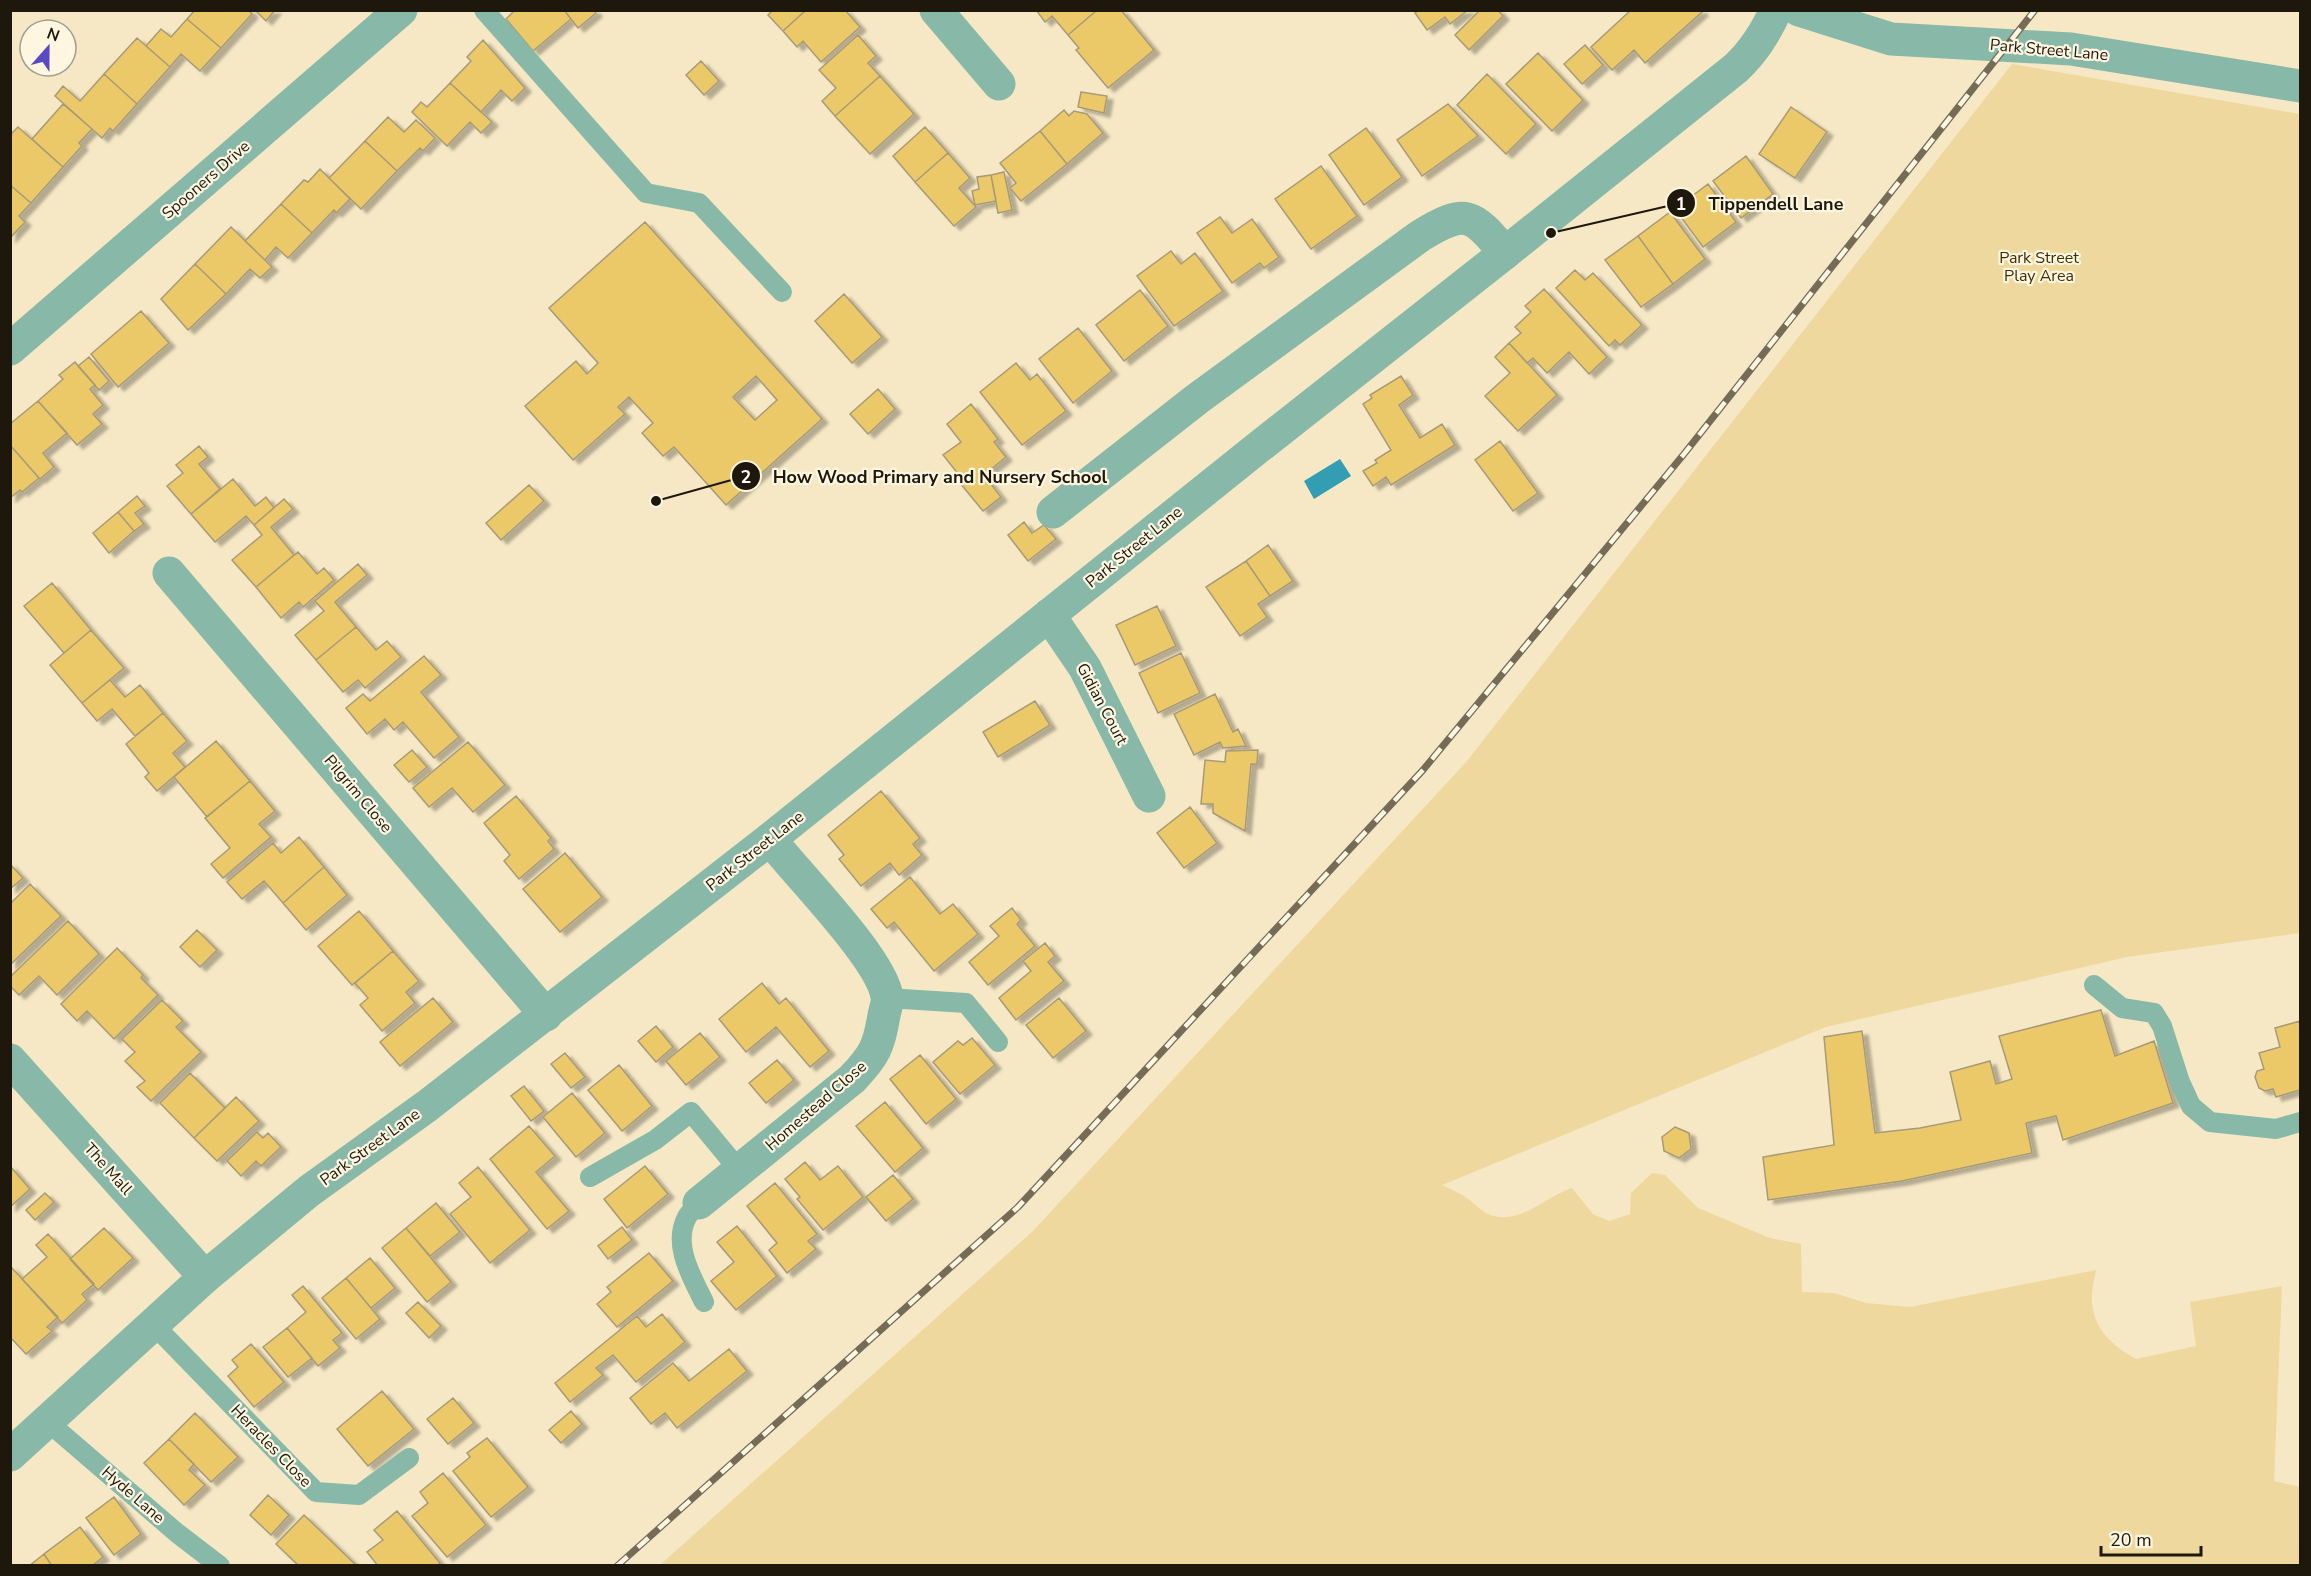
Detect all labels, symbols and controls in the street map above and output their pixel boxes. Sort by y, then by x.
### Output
north arrow [18,18,78,78]
text: N [43,23,63,47]
street label: Park Street Lane [1989,34,2109,66]
street label: Spooners Drive [157,136,255,224]
callout: Tippendell Lane [1666,185,1855,221]
text: 1 [1676,192,1686,216]
text: Tippendell Lane [1709,192,1844,216]
park label: Park Street Play Area [1999,247,2079,287]
callout: How Wood Primary and Nursery School [731,458,1119,494]
text: 2 [741,465,751,489]
text: How Wood Primary and Nursery School [773,465,1108,489]
street label: Park Street Lane [1081,501,1187,593]
street label: Gidian Court [1071,659,1133,749]
street label: Pilgrim Close [319,750,397,838]
street label: Park Street Lane [701,806,809,896]
street label: Homestead Close [761,1056,871,1156]
street label: Park Street Lane [316,1103,424,1191]
street label: The Mall [79,1138,137,1200]
street label: Heracles Close [226,1400,316,1492]
street label: Hyde Lane [97,1461,169,1529]
scale bar [2101,1519,2202,1557]
text: 20 m [2110,1528,2152,1552]

